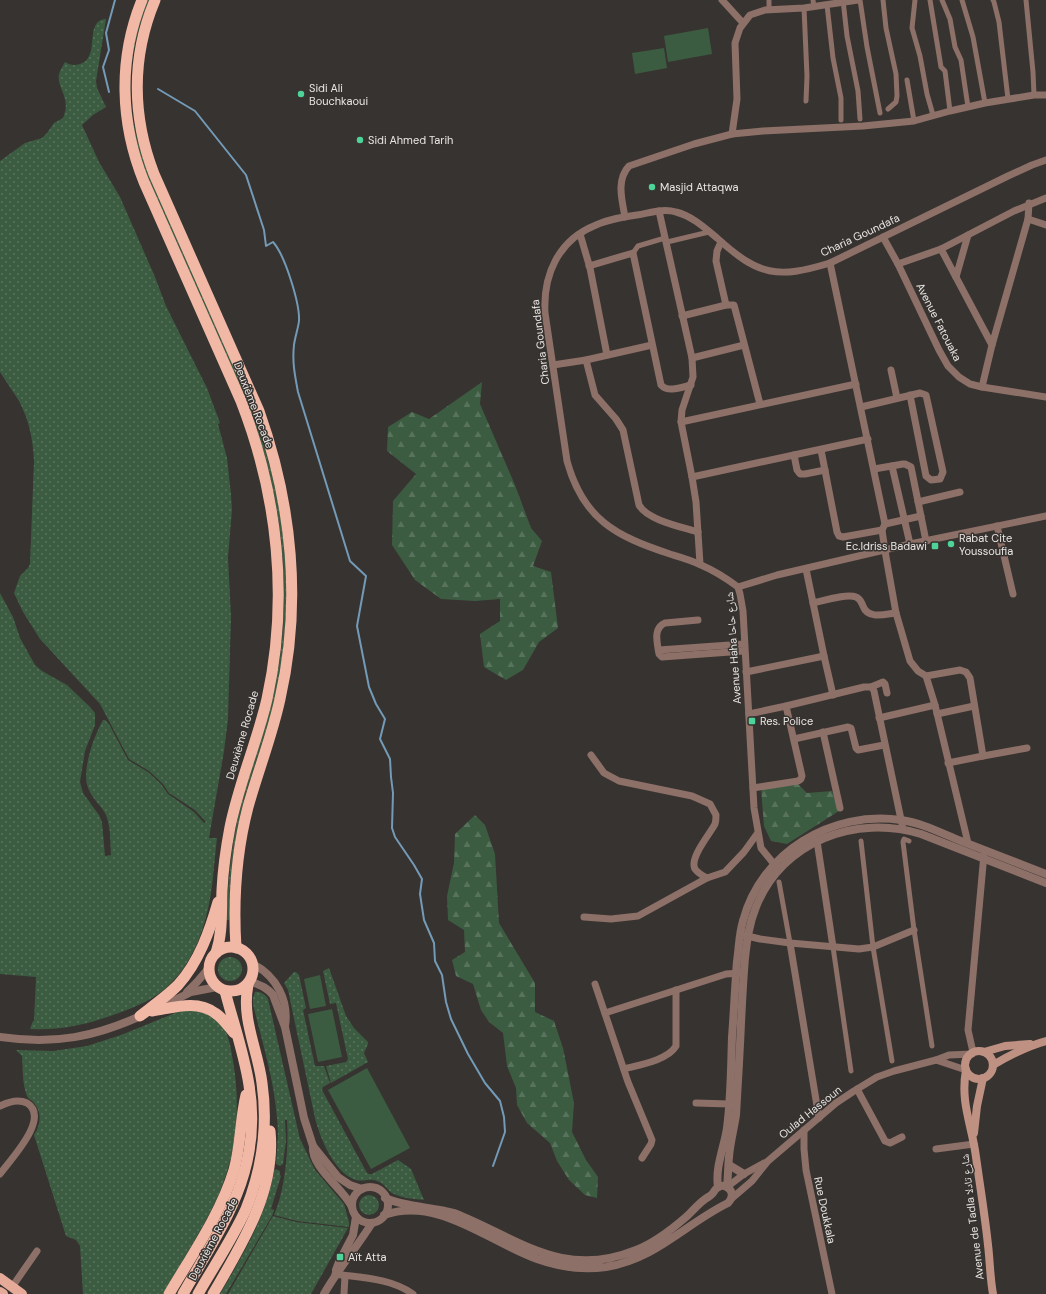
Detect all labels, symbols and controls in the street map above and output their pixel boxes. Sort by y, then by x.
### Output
place label: Sidi Ali Bouchkaoui [309,81,368,108]
marker: Sidi Ali Bouchkaoui [296,89,306,99]
place label: Sidi Ahmed Tarih [368,133,453,147]
marker: Sidi Ahmed Tarih [355,135,365,145]
place label: Masjid Attaqwa [660,180,738,194]
marker: Masjid Attaqwa [647,182,657,192]
street label: Charia Goundafa [818,211,902,259]
street label: Avenue Fatouaka [913,280,965,364]
street label: Charia Goundafa [528,299,552,385]
street label: Deuxième Rocade [231,360,277,450]
place label: Rabat Cite Youssoufia [959,531,1013,558]
place label: Ec.Idriss Badawi [846,539,927,553]
marker: Rabat Cite Youssoufia [946,539,956,549]
marker: Ec.Idriss Badawi [930,541,940,551]
street label: Avenue Haha شارع حاحا [722,591,744,705]
street label: Deuxième Rocade [223,689,261,781]
place label: Res. Police [760,714,813,728]
marker: Res. Police [747,716,757,726]
street label: Oulad Hassoun [776,1082,844,1142]
street label: Avenue de Tadla شارع تادلا [957,1153,987,1281]
street label: Rue Doukkala [811,1175,839,1245]
street label: Deuxième Rocade [185,1195,241,1283]
place label: Aït Atta [348,1250,386,1264]
marker: Aït Atta [335,1252,345,1262]

